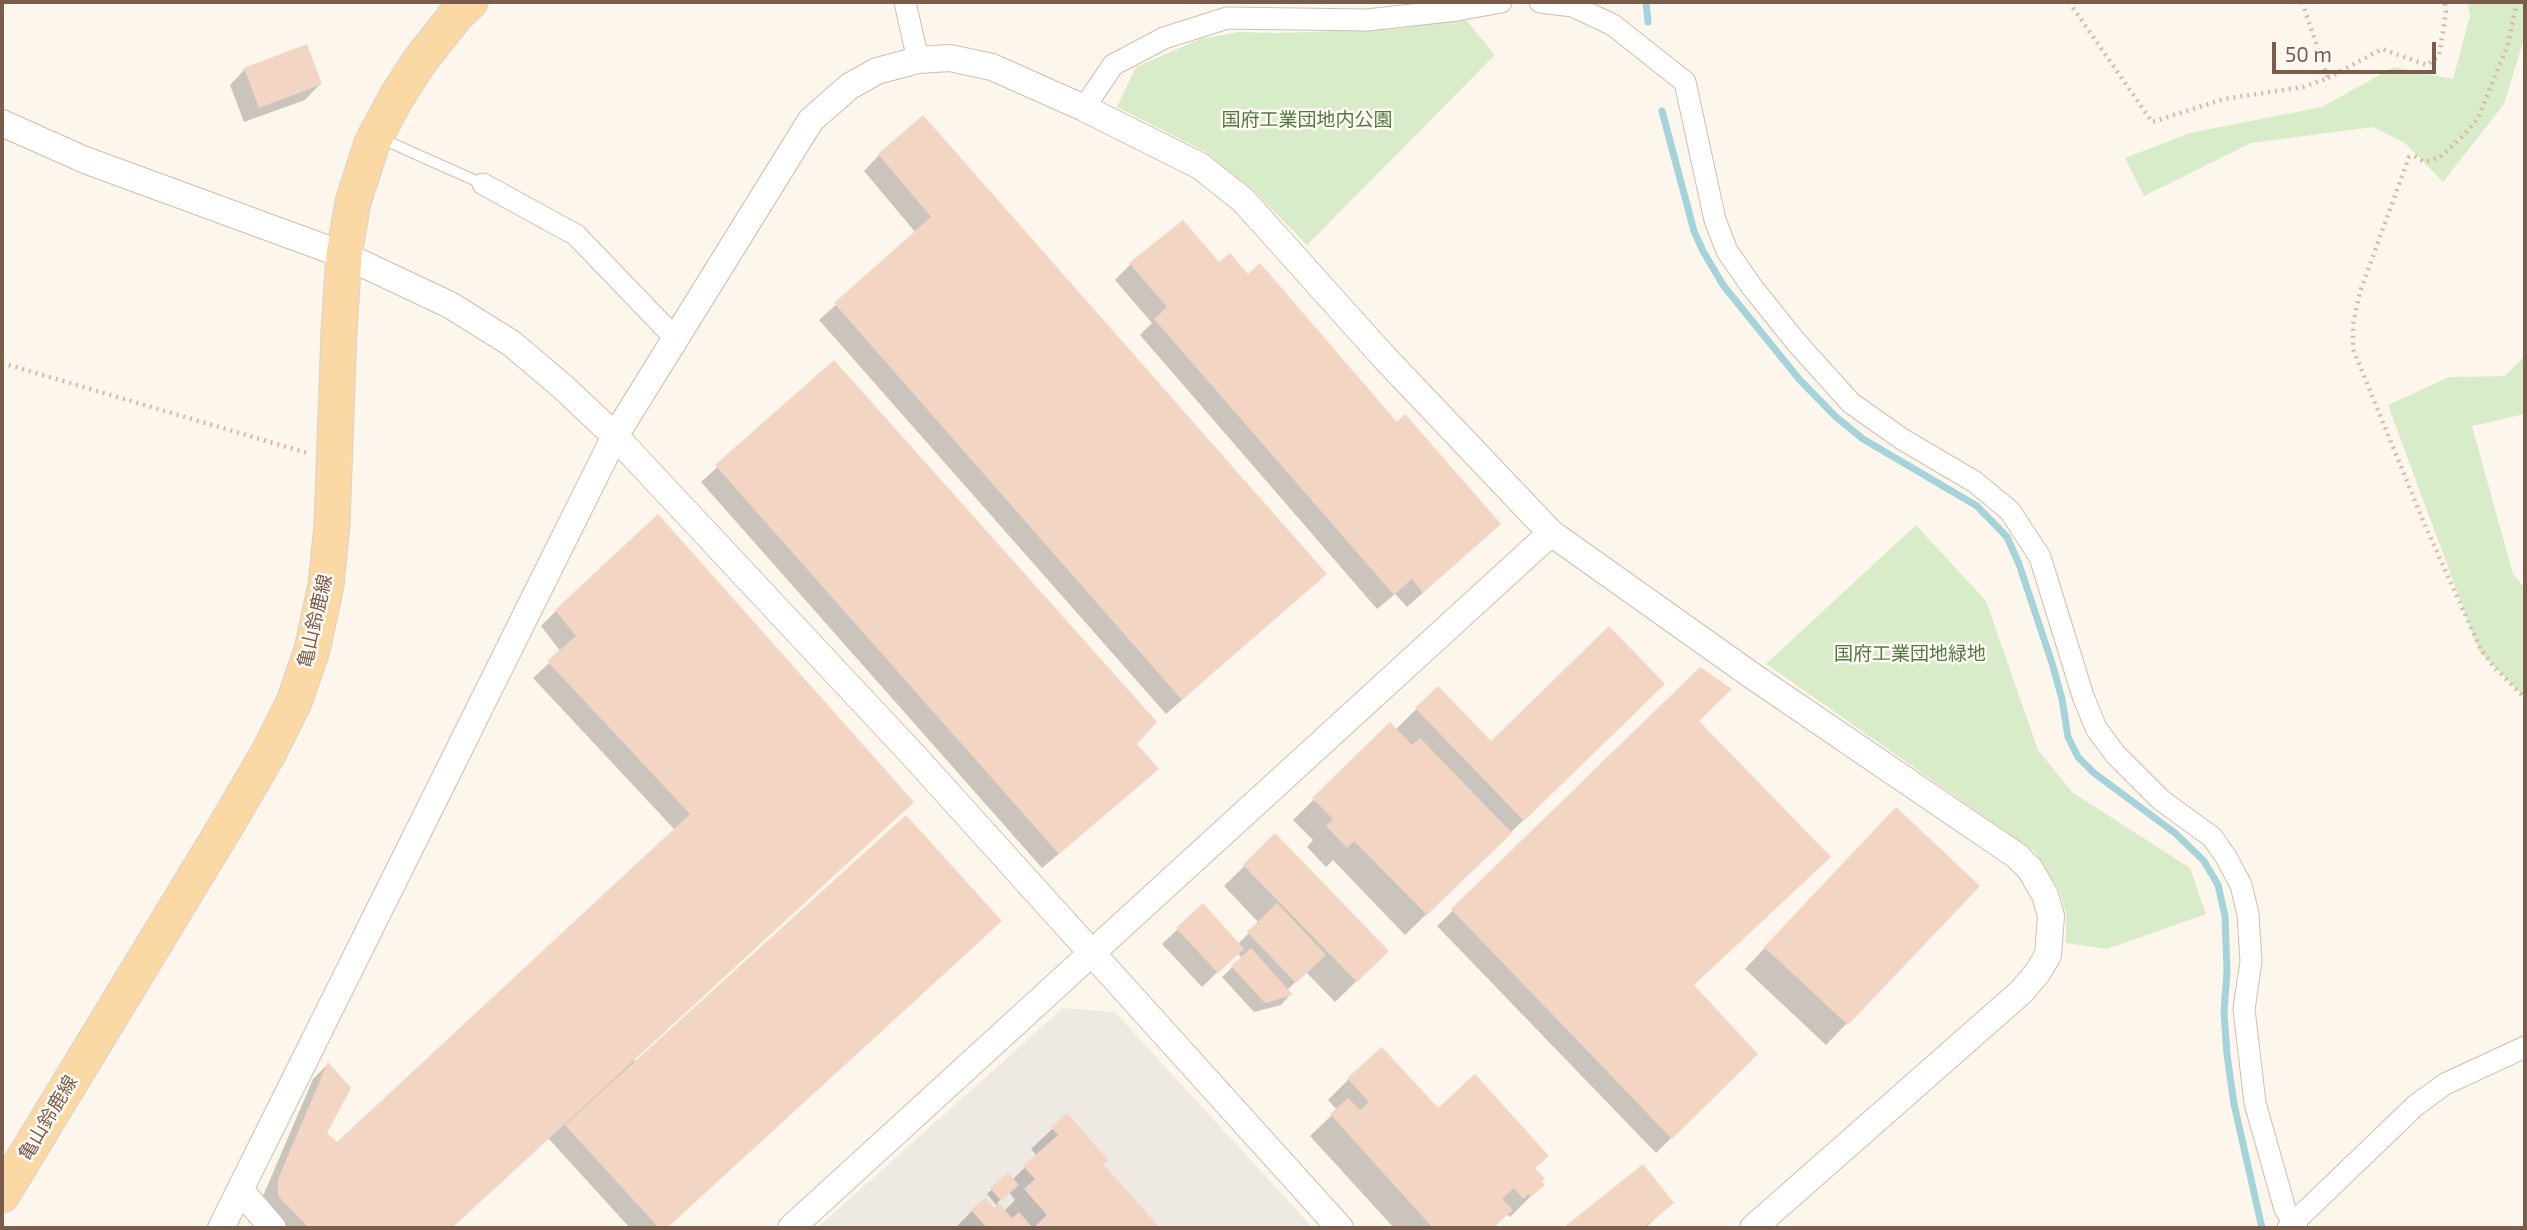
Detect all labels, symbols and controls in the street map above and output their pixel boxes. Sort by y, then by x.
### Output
scale bar [2275,28,2440,72]
text: 50 m [2285,41,2332,66]
park label: 国府工業団地内公園 [1222,109,1392,131]
street label: 亀山鈴鹿線 [293,572,337,670]
park label: 国府工業団地緑地 [1834,643,1986,665]
street label: 亀山鈴鹿線 [14,1071,82,1165]

